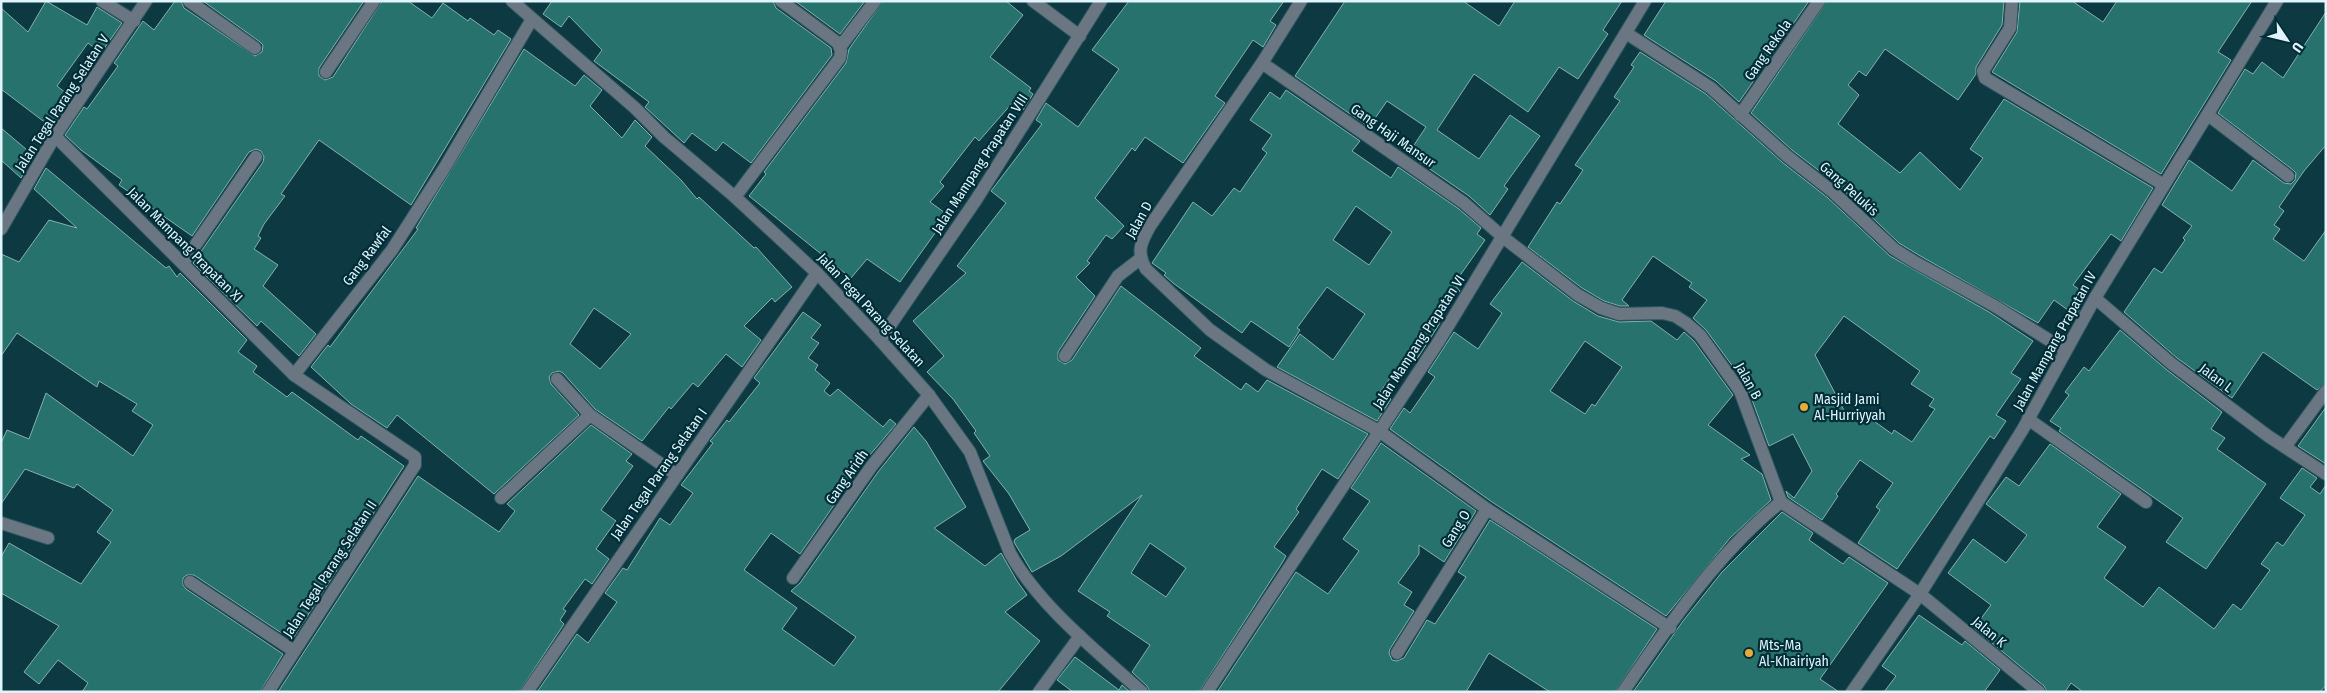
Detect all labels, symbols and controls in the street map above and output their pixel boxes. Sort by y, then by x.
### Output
north arrow [2262,15,2312,65]
street label: Gang Rekola [1741,16,1795,84]
street label: Jalan Tegal Parang Selatan V [11,31,113,175]
text: U [2288,39,2307,55]
street label: Jalan Mampang Prapatan VIII [928,91,1032,237]
street label: Gang Haji Mansur [1347,100,1439,172]
street label: Gang Pelukis [1816,158,1882,220]
street label: Jalan Mampang Prapatan XI [124,184,246,306]
street label: Jalan D [1122,198,1156,242]
street label: Gang Rawfal [339,223,395,289]
street label: Jalan Tegal Parang Selatan [814,250,928,370]
street label: Jalan Mampang Prapatan IV [2010,268,2101,413]
street label: Jalan Mampang Prapatan VI [1369,272,1469,412]
street label: Jalan B [1731,360,1765,403]
street label: Jalan L [2196,360,2236,396]
place label: Masjid Jami Al-Hurriyyah [1814,391,1886,424]
marker: Masjid Jami Al-Hurriyyah [1798,401,1810,413]
street label: Jalan Tegal Parang Selatan I [607,405,711,543]
street label: Gang Aridh [822,446,872,508]
street label: Jalan Tegal Parang Selatan II [279,497,381,641]
street label: Gang O [1438,507,1474,551]
street label: Jalan K [1969,613,2010,651]
place label: Mts-Ma Al-Khairiyah [1759,637,1829,670]
marker: Mts-Ma Al-Khairiyah [1743,647,1755,659]

